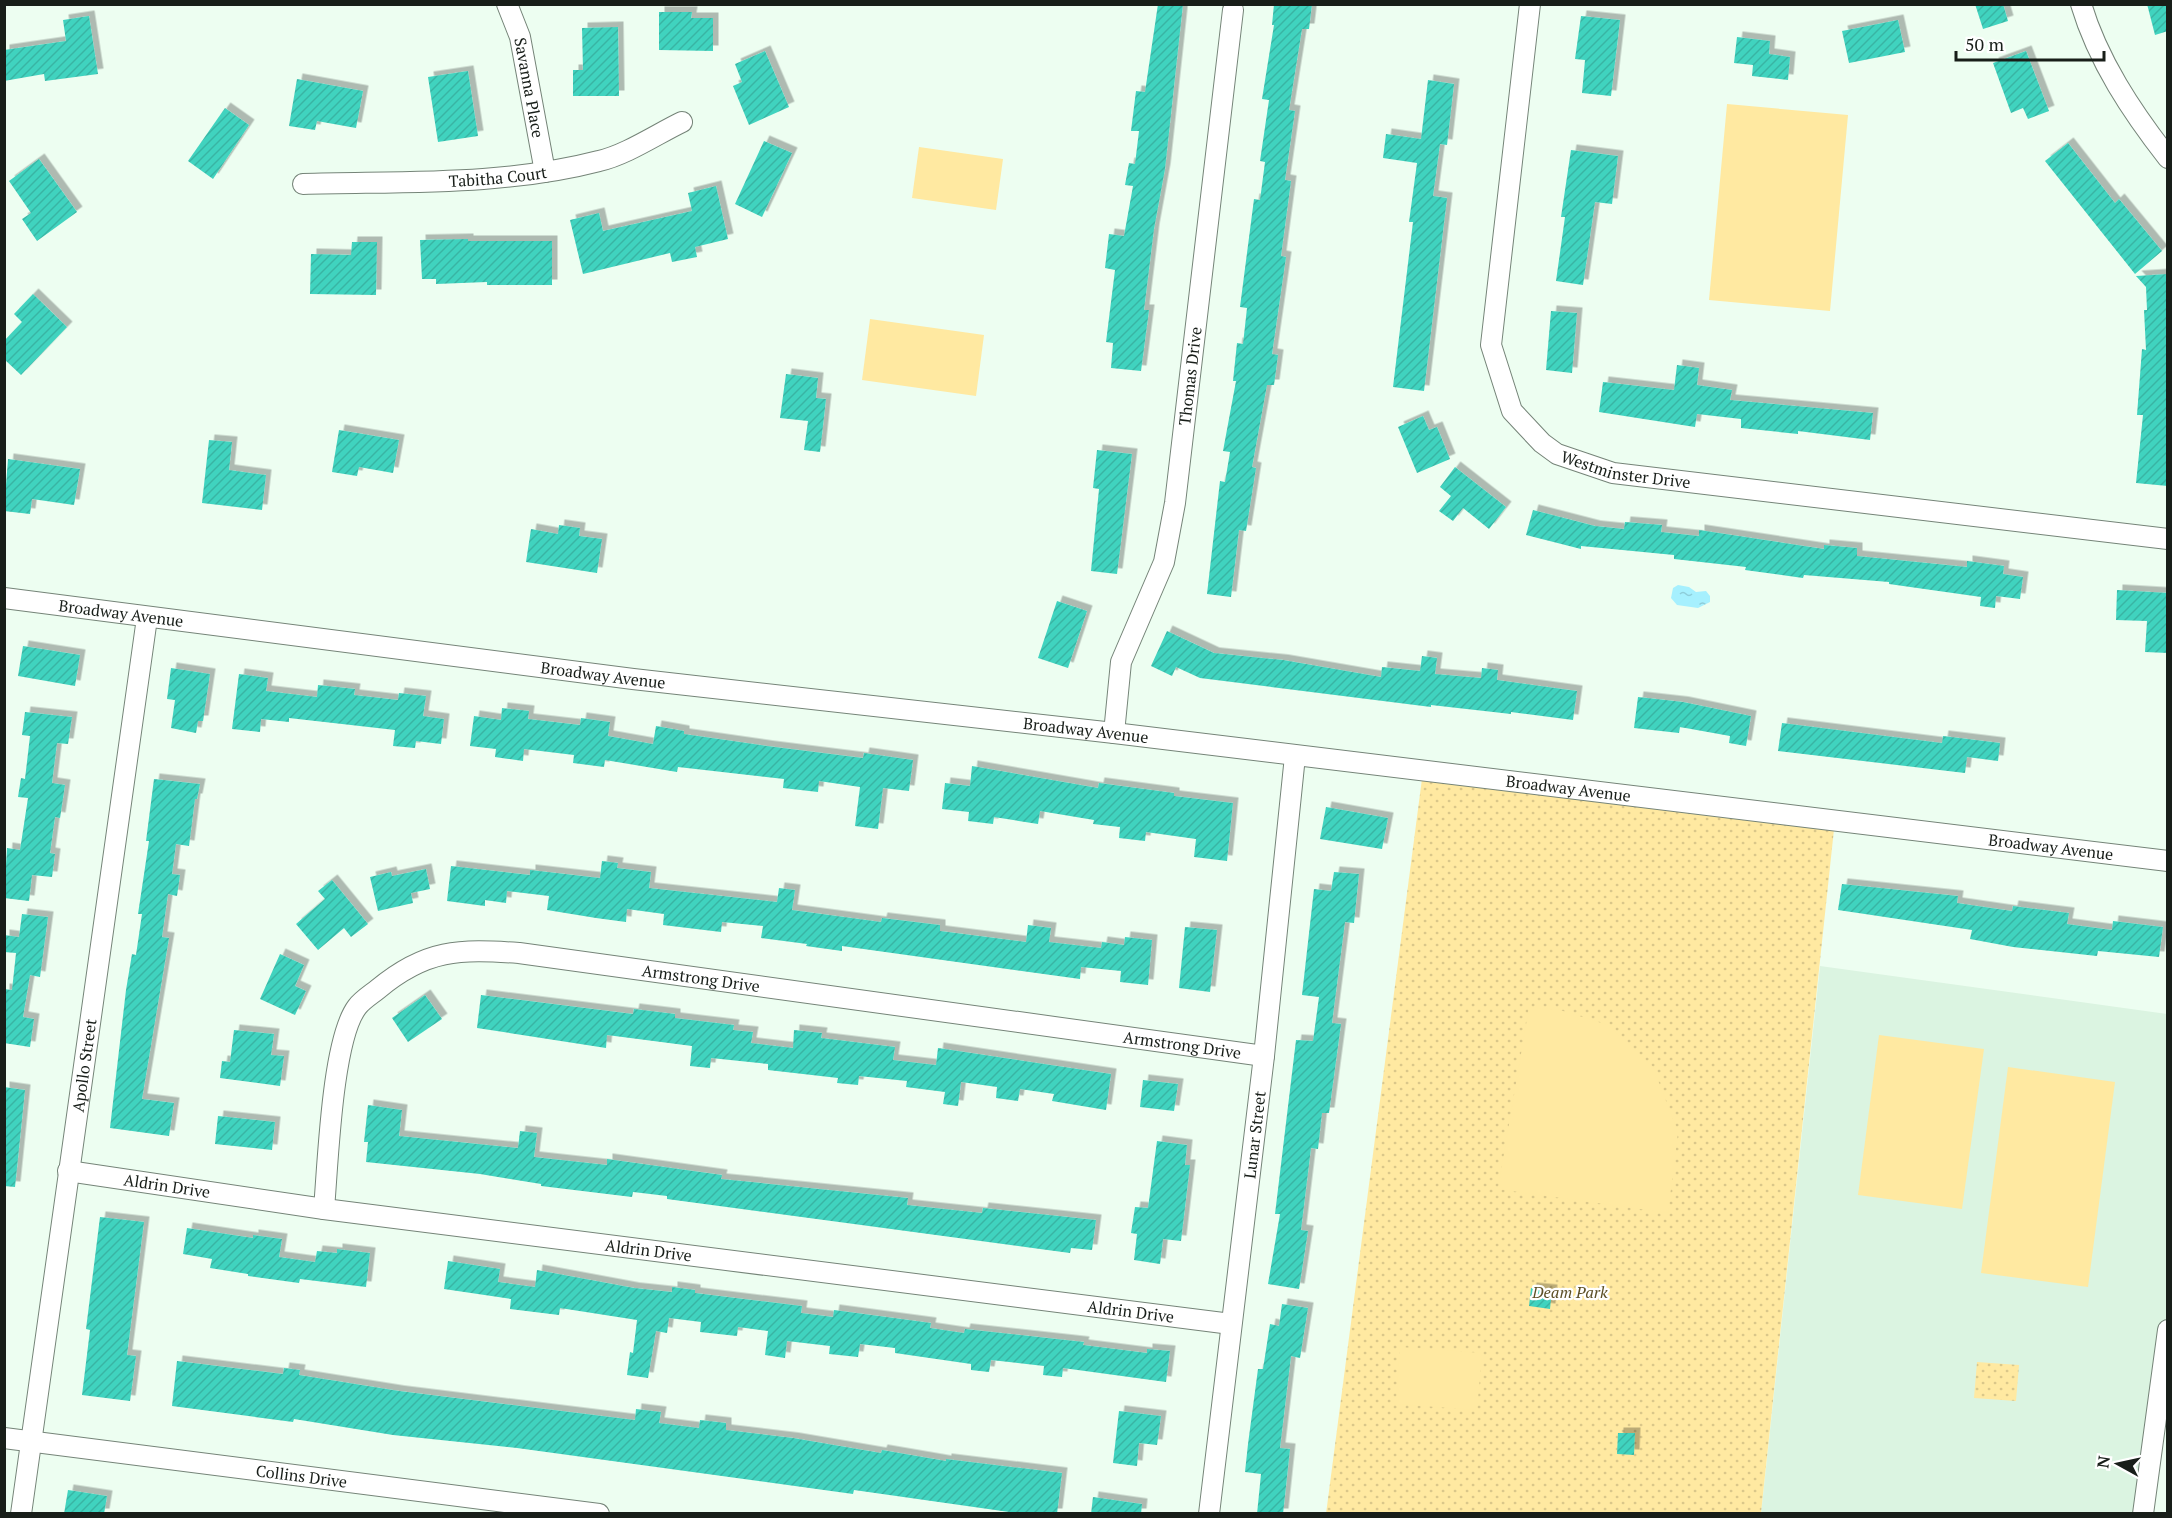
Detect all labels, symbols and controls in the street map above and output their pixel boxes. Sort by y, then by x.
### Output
scale bar [1956,24,2104,62]
text: 50 m [1965,32,2005,56]
street label: Savanna Place [509,36,549,140]
street label: Tabitha Court [448,161,548,192]
street label: Thomas Drive [1173,326,1207,427]
street label: Westminster Drive [1558,445,1692,493]
street label: Broadway Avenue [57,594,185,632]
street label: Broadway Avenue [539,656,667,694]
street label: Broadway Avenue [1022,712,1150,748]
street label: Broadway Avenue [1505,770,1632,807]
street label: Broadway Avenue [1987,828,2115,865]
street label: Armstrong Drive [640,959,761,997]
street label: Apollo Street [67,1017,102,1113]
street label: Armstrong Drive [1122,1026,1243,1064]
street label: Lunar Street [1238,1089,1271,1180]
street label: Aldrin Drive [122,1168,212,1203]
street label: Aldrin Drive [604,1234,693,1267]
park label: Deam Park [1531,1281,1608,1303]
street label: Aldrin Drive [1086,1295,1175,1328]
north arrow [2088,1434,2148,1494]
text: N [2091,1454,2115,1469]
street label: Collins Drive [255,1459,349,1493]

